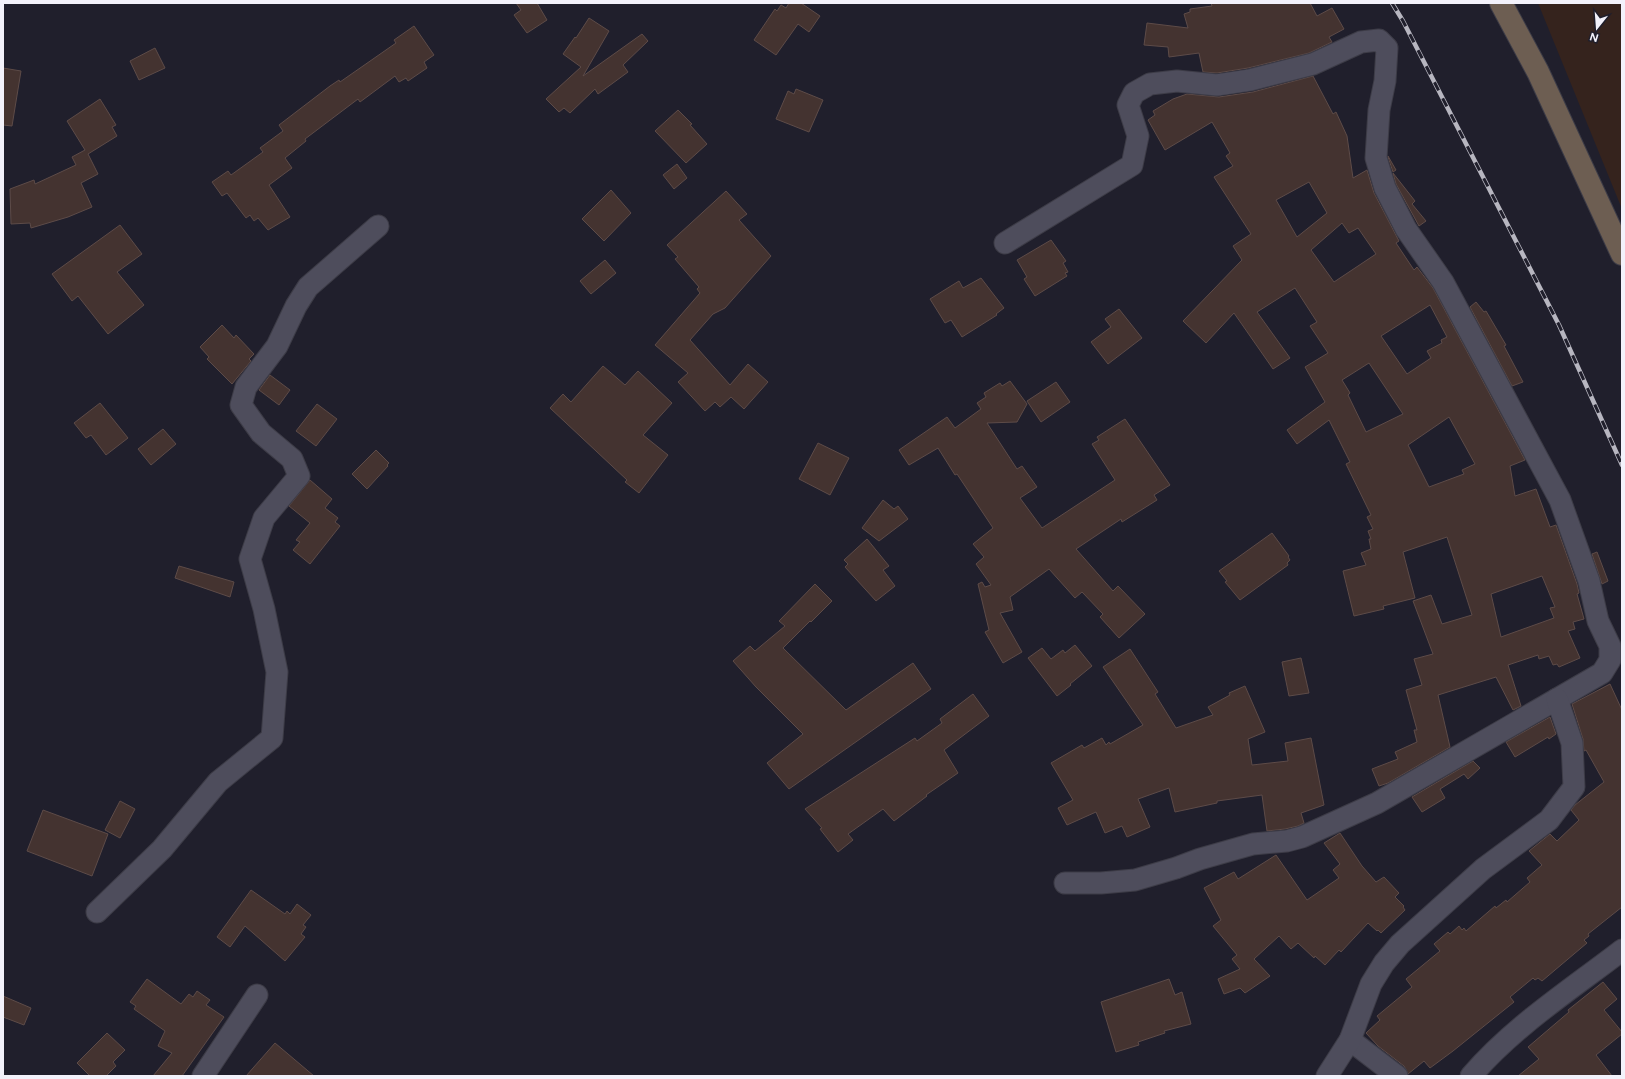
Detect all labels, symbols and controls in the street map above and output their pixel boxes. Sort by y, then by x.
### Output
north arrow [1577,8,1617,48]
text: N [1588,30,1600,45]

